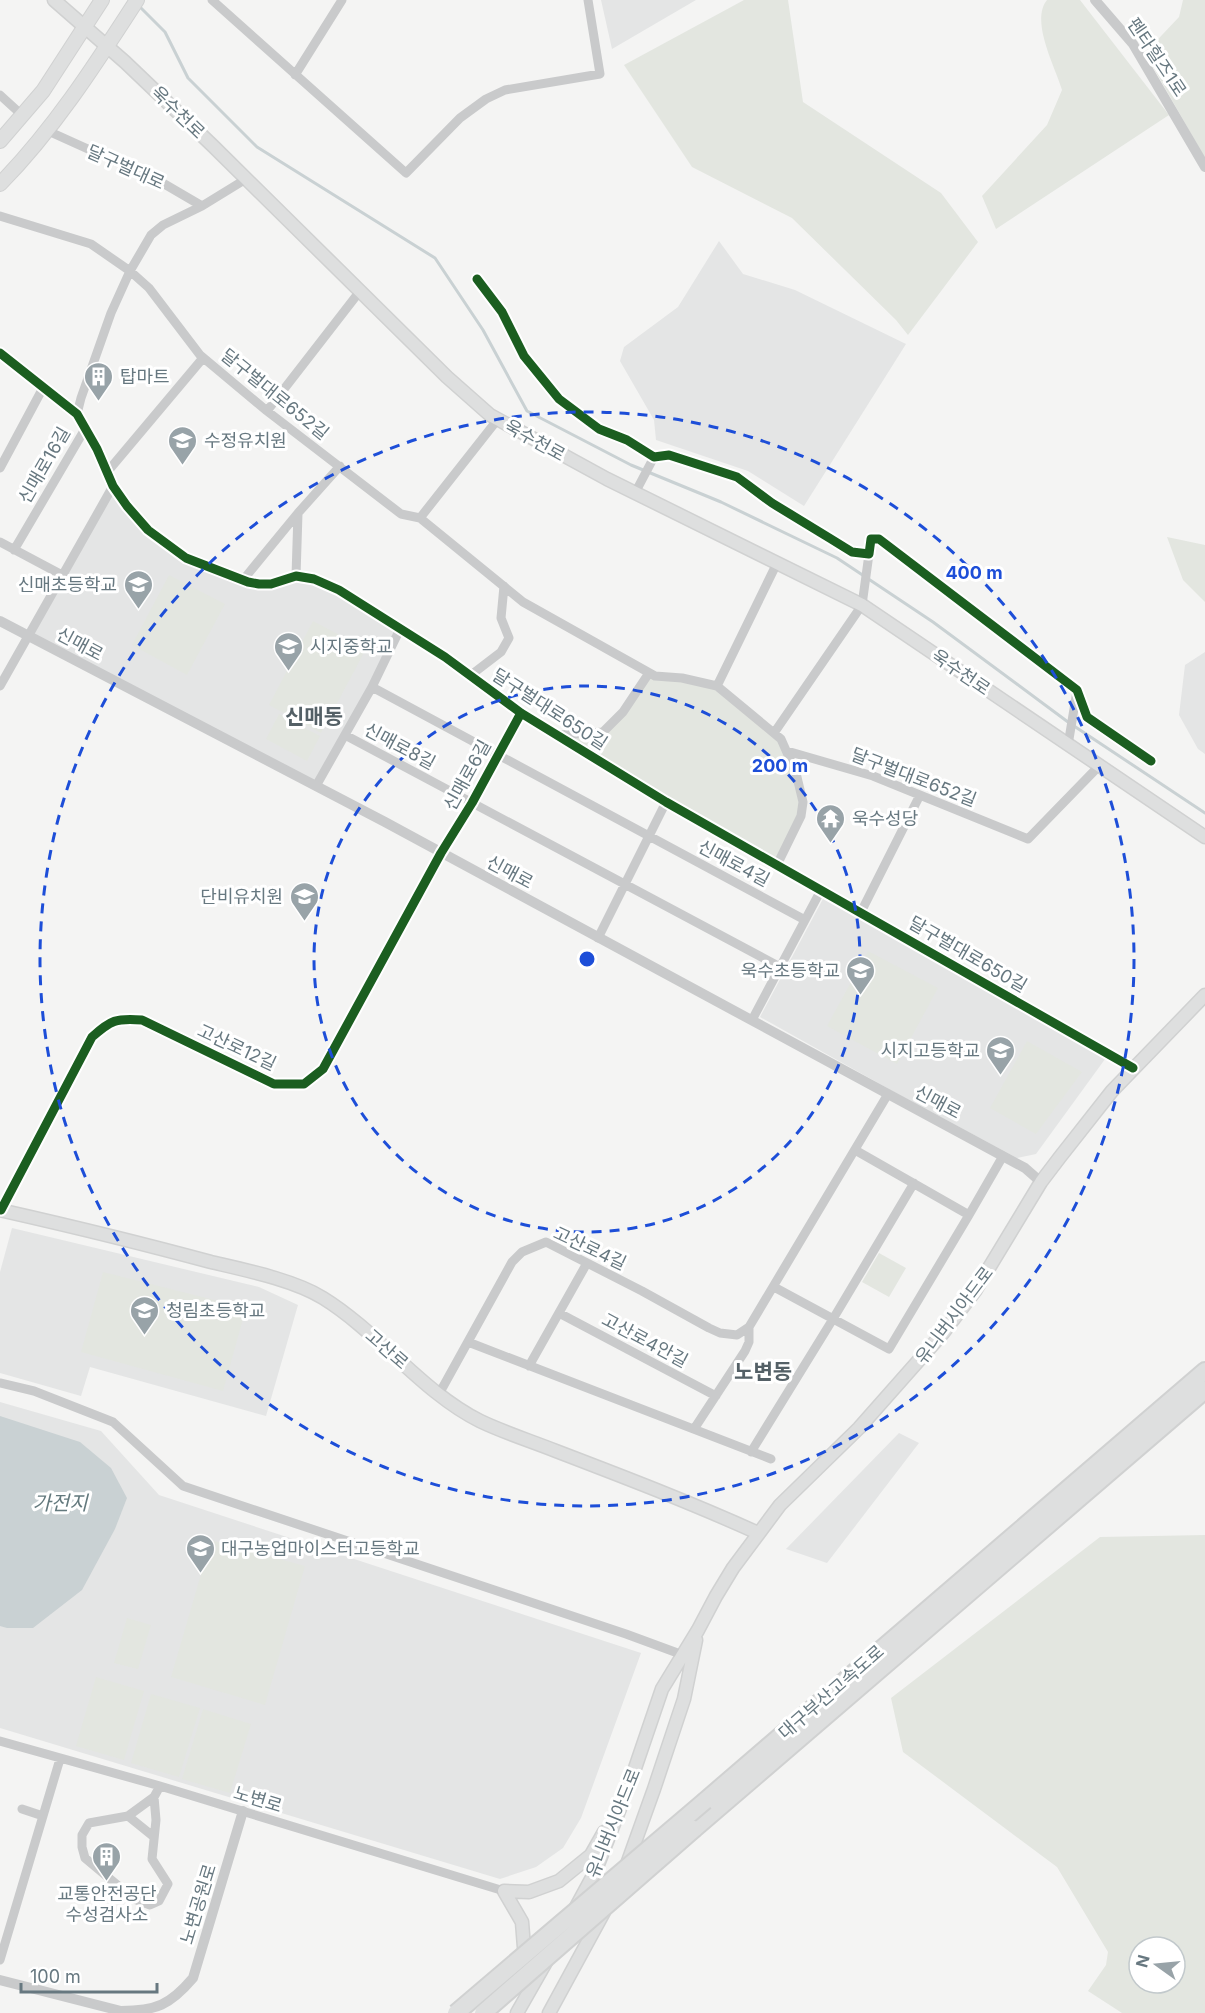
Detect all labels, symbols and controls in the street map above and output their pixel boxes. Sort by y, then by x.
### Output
street label: 펜타힐즈1로 [1123,14,1191,100]
street label: 욱수천로 [147,81,209,143]
street label: 달구벌대로 [84,141,168,193]
street label: 달구벌대로652길 [217,344,333,444]
building icon: 탑마트 [83,360,115,402]
place label: 탑마트 [120,366,170,387]
street label: 욱수천로 [501,415,569,465]
street label: 신매로16길 [14,423,74,507]
school or university icon: 수정유치원 [167,424,199,466]
place label: 수정유치원 [204,430,287,451]
text: 400 m [945,562,1003,583]
school or university icon: 신매초등학교 [122,568,154,610]
place label: 신매초등학교 [18,574,117,595]
street label: 신매로 [53,623,107,665]
school or university icon: 시지중학교 [273,630,305,672]
place label: 시지중학교 [310,636,393,657]
street label: 욱수천로 [928,645,994,699]
street label: 달구벌대로650길 [489,664,611,754]
district label: 신매동 [285,704,343,729]
street label: 신매로8길 [361,719,439,773]
street label: 신매로6길 [439,736,495,814]
street label: 달구벌대로652길 [848,743,980,811]
text: 200 m [752,755,808,776]
temple icon: 욱수성당 [815,802,847,844]
place label: 욱수성당 [852,808,918,829]
street label: 신매로4길 [695,835,773,891]
street label: 신매로 [483,851,537,893]
school or university icon: 단비유치원 [288,880,320,922]
place label: 단비유치원 [200,886,283,907]
street label: 달구벌대로650길 [905,912,1031,996]
centre of rings [577,949,597,969]
school or university icon: 욱수초등학교 [845,954,877,996]
place label: 욱수초등학교 [741,960,840,981]
street label: 고산로12길 [194,1020,280,1074]
school or university icon: 시지고등학교 [985,1034,1017,1076]
place label: 시지고등학교 [881,1040,980,1061]
street label: 신매로 [911,1081,965,1123]
street label: 고산로4길 [550,1222,630,1274]
street label: 유니버시아드로 [911,1262,997,1368]
school or university icon: 청림초등학교 [129,1294,161,1336]
place label: 청림초등학교 [166,1300,265,1321]
street label: 고산로4안길 [598,1309,692,1371]
street label: 고산로 [361,1325,413,1373]
district label: 노변동 [734,1359,792,1384]
water label: 가전지 [32,1491,89,1515]
school or university icon: 대구농업마이스터고등학교 [184,1532,216,1574]
place label: 대구농업마이스터고등학교 [221,1538,420,1559]
street label: 대구부산고속도로 [774,1641,888,1743]
street label: 유니버시아드로 [582,1765,644,1881]
street label: 노변로 [231,1782,285,1816]
building icon: 교통안전공단 수성검사소 [91,1840,123,1882]
street label: 노변공원로 [176,1861,220,1947]
place label: 교통안전공단 수성검사소 [57,1883,157,1925]
north arrow [1127,1935,1187,1995]
text: N [1131,1953,1154,1970]
scale bar [21,1956,158,1994]
text: 100 m [30,1966,81,1987]

